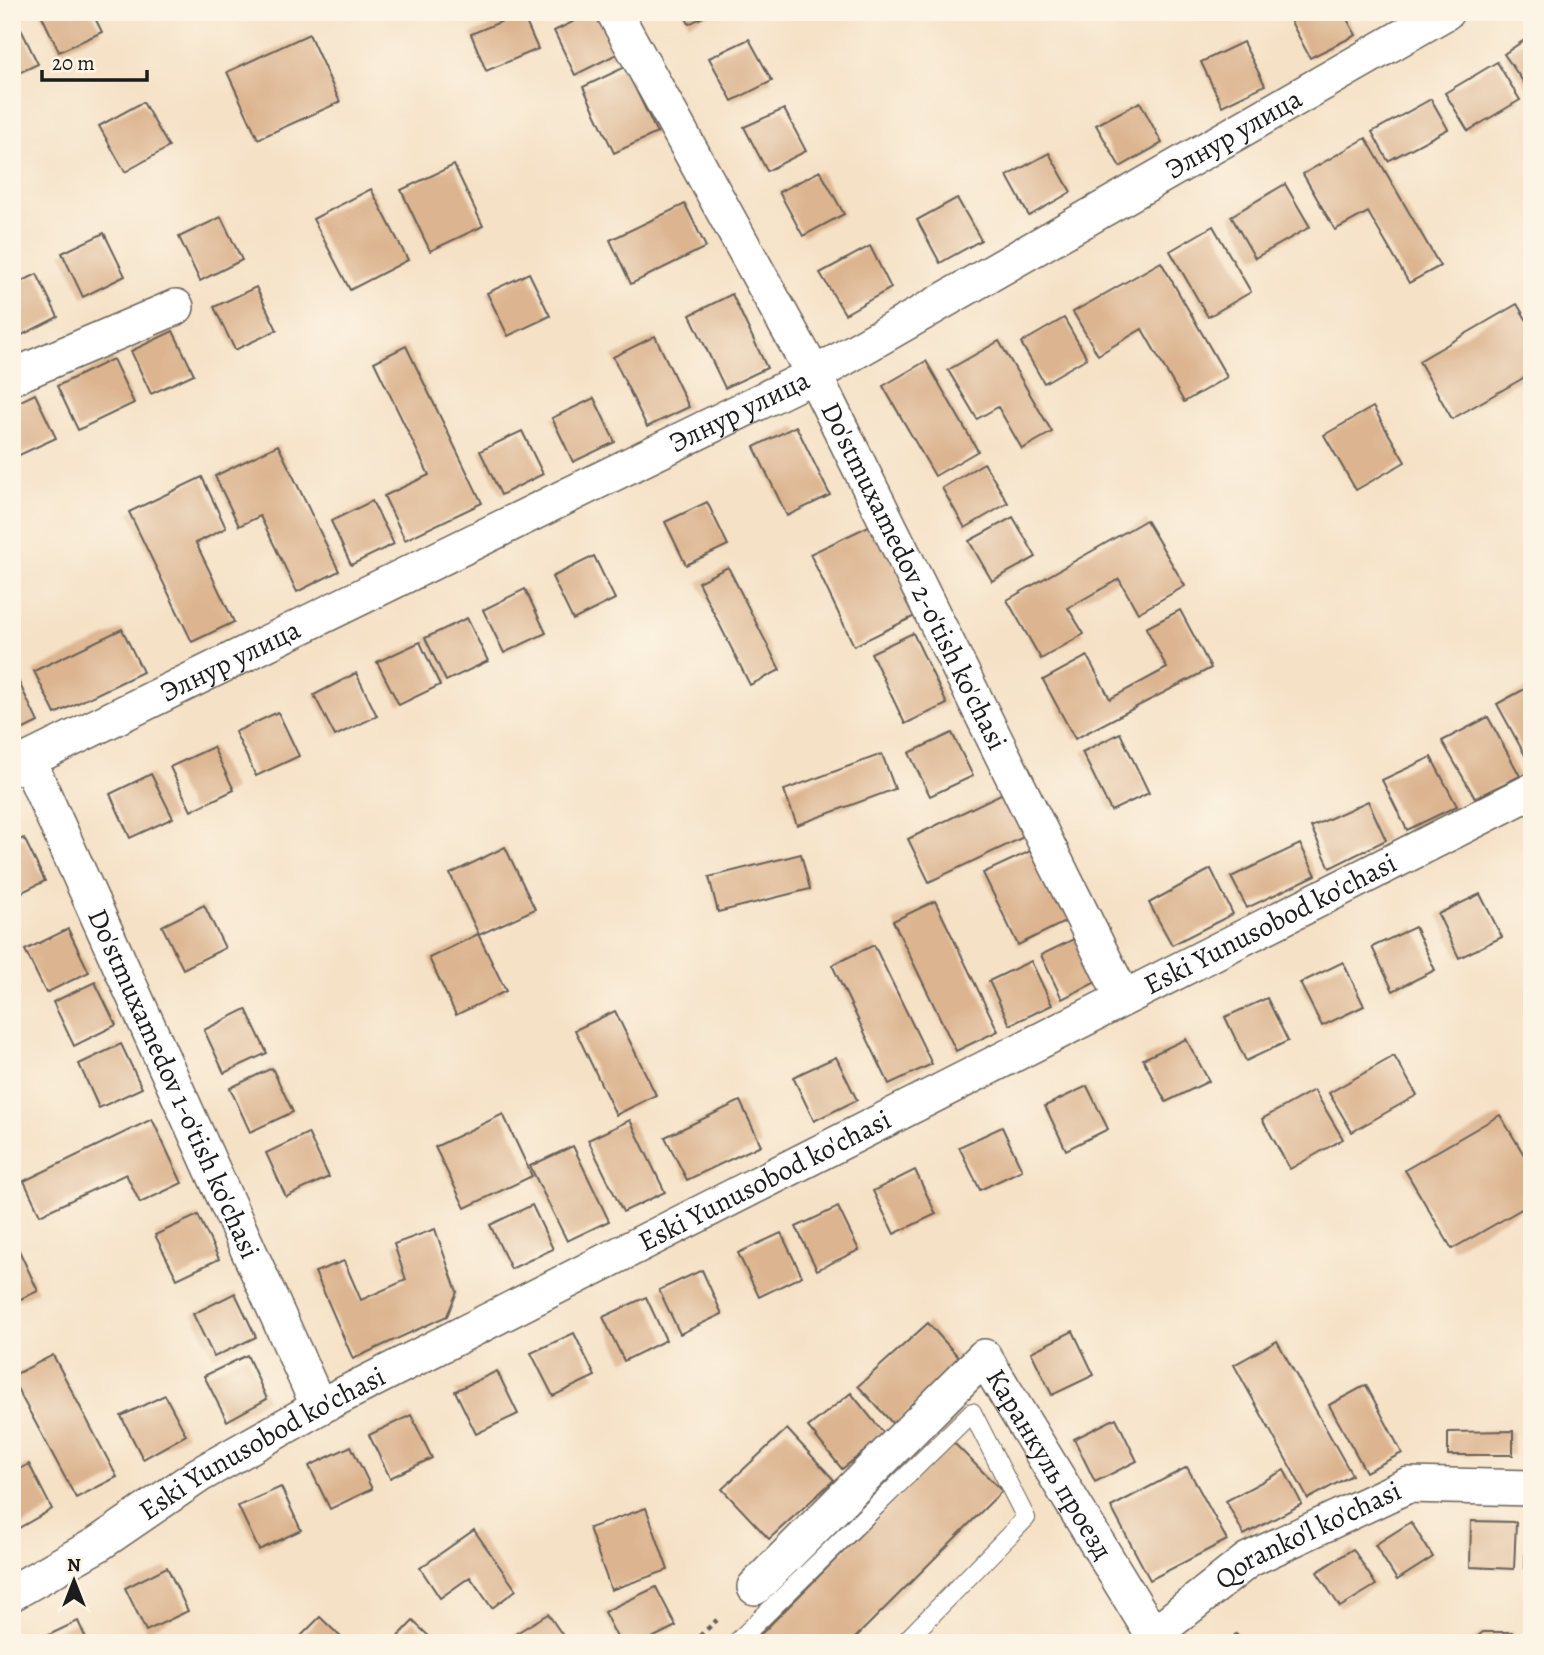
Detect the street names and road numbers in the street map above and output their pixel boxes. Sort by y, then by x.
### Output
street label: Элнур улица [1158,80,1309,188]
street label: Элнур улица [663,361,816,462]
street label: Do'stmuxamedov 2-o'tish ko'chasi [811,396,1016,757]
street label: Элнур улица [154,611,307,712]
street label: Eski Yunusobod ko'chasi [1137,844,1403,1004]
street label: Do'stmuxamedov 1-o'tish ko'chasi [78,903,269,1265]
street label: Eski Yunusobod ko'chasi [632,1101,897,1261]
street label: Eski Yunusobod ko'chasi [132,1357,392,1529]
street label: Каранкуль проезд [977,1362,1122,1567]
street label: Qoranko'l ko'chasi [1207,1472,1407,1598]

